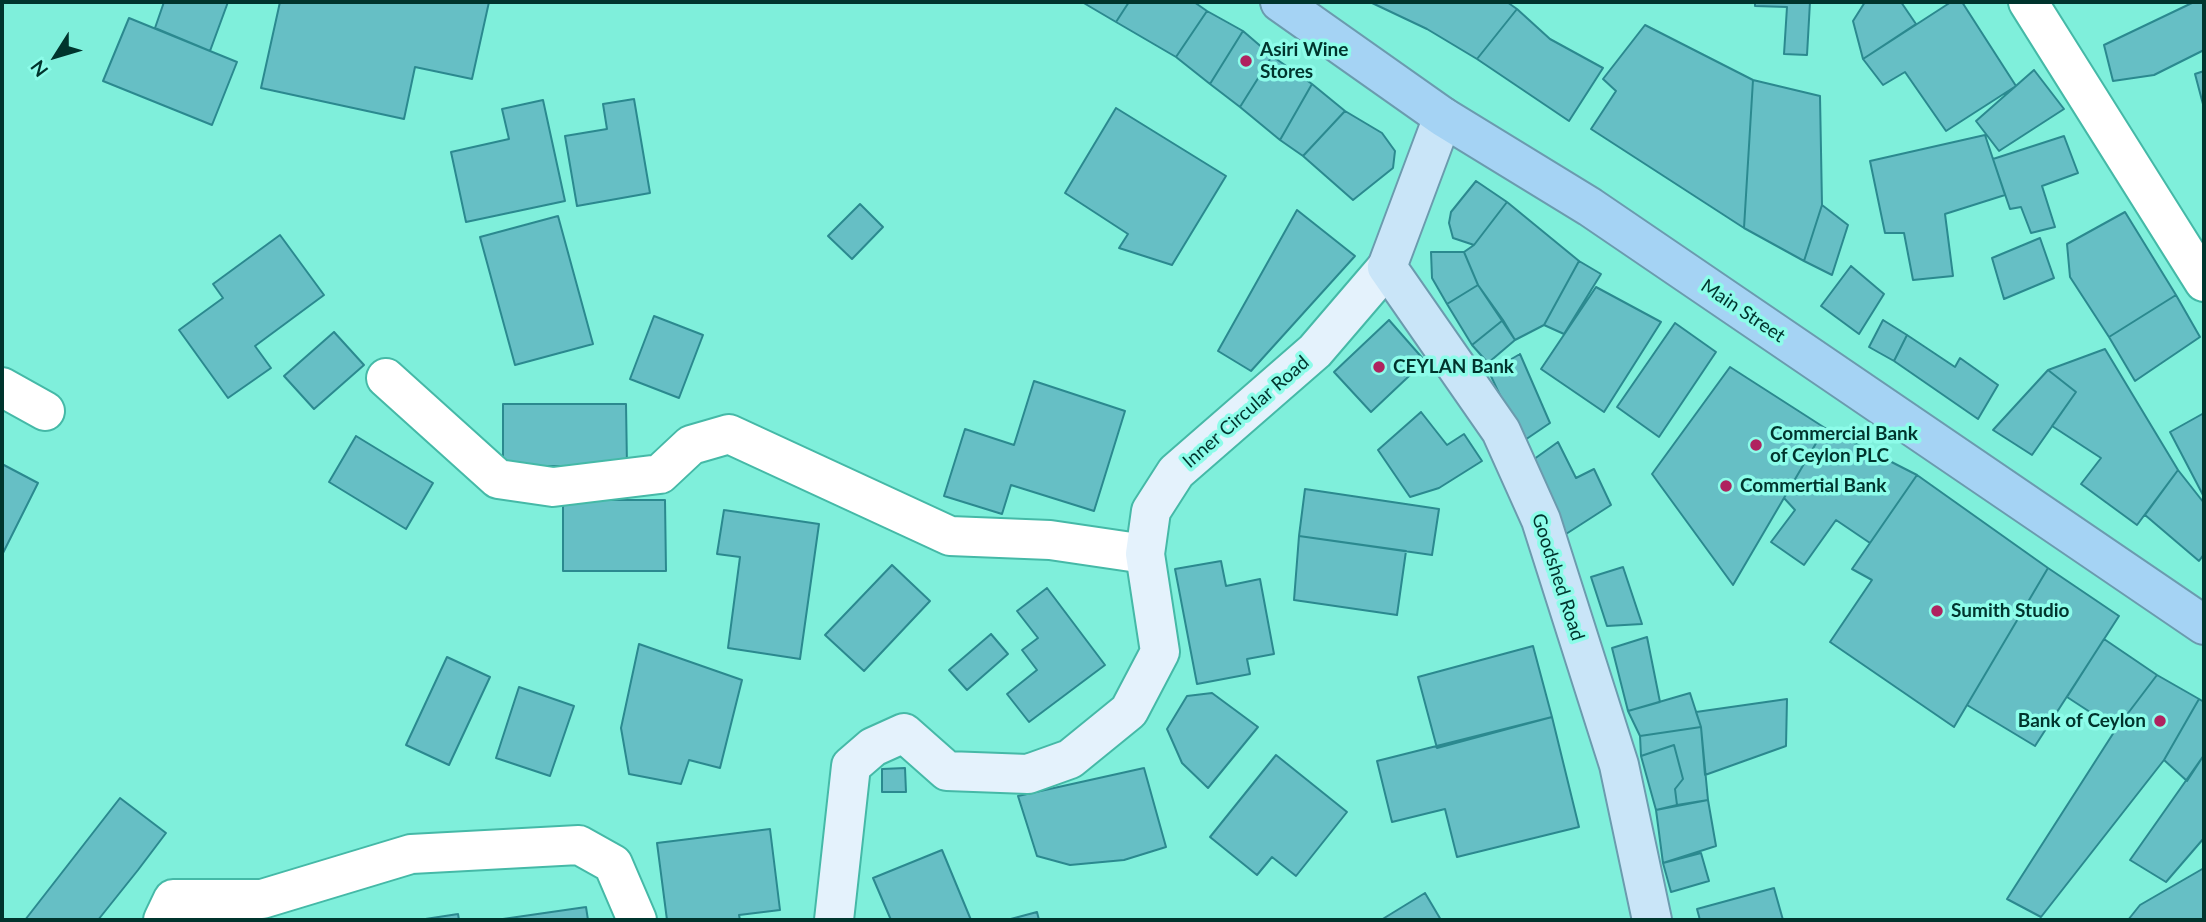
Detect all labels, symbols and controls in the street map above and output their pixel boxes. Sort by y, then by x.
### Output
north arrow [21,21,91,91]
place label: Asiri Wine Stores [1260,39,1348,83]
marker: Asiri Wine Stores [1238,53,1254,69]
text: N [25,56,52,82]
street label: Main Street [1696,274,1790,348]
street label: Inner Circular Road [1178,351,1314,473]
place label: CEYLAN Bank [1393,356,1514,378]
marker: CEYLAN Bank [1371,359,1387,375]
place label: Commercial Bank of Ceylon PLC [1770,423,1918,467]
marker: Commercial Bank of Ceylon PLC [1748,437,1764,453]
place label: Commertial Bank [1740,475,1886,497]
marker: Commertial Bank [1718,478,1734,494]
street label: Goodshed Road [1527,510,1589,644]
place label: Sumith Studio [1951,600,2069,622]
marker: Sumith Studio [1929,603,1945,619]
place label: Bank of Ceylon [2018,710,2146,732]
marker: Bank of Ceylon [2152,713,2168,729]

